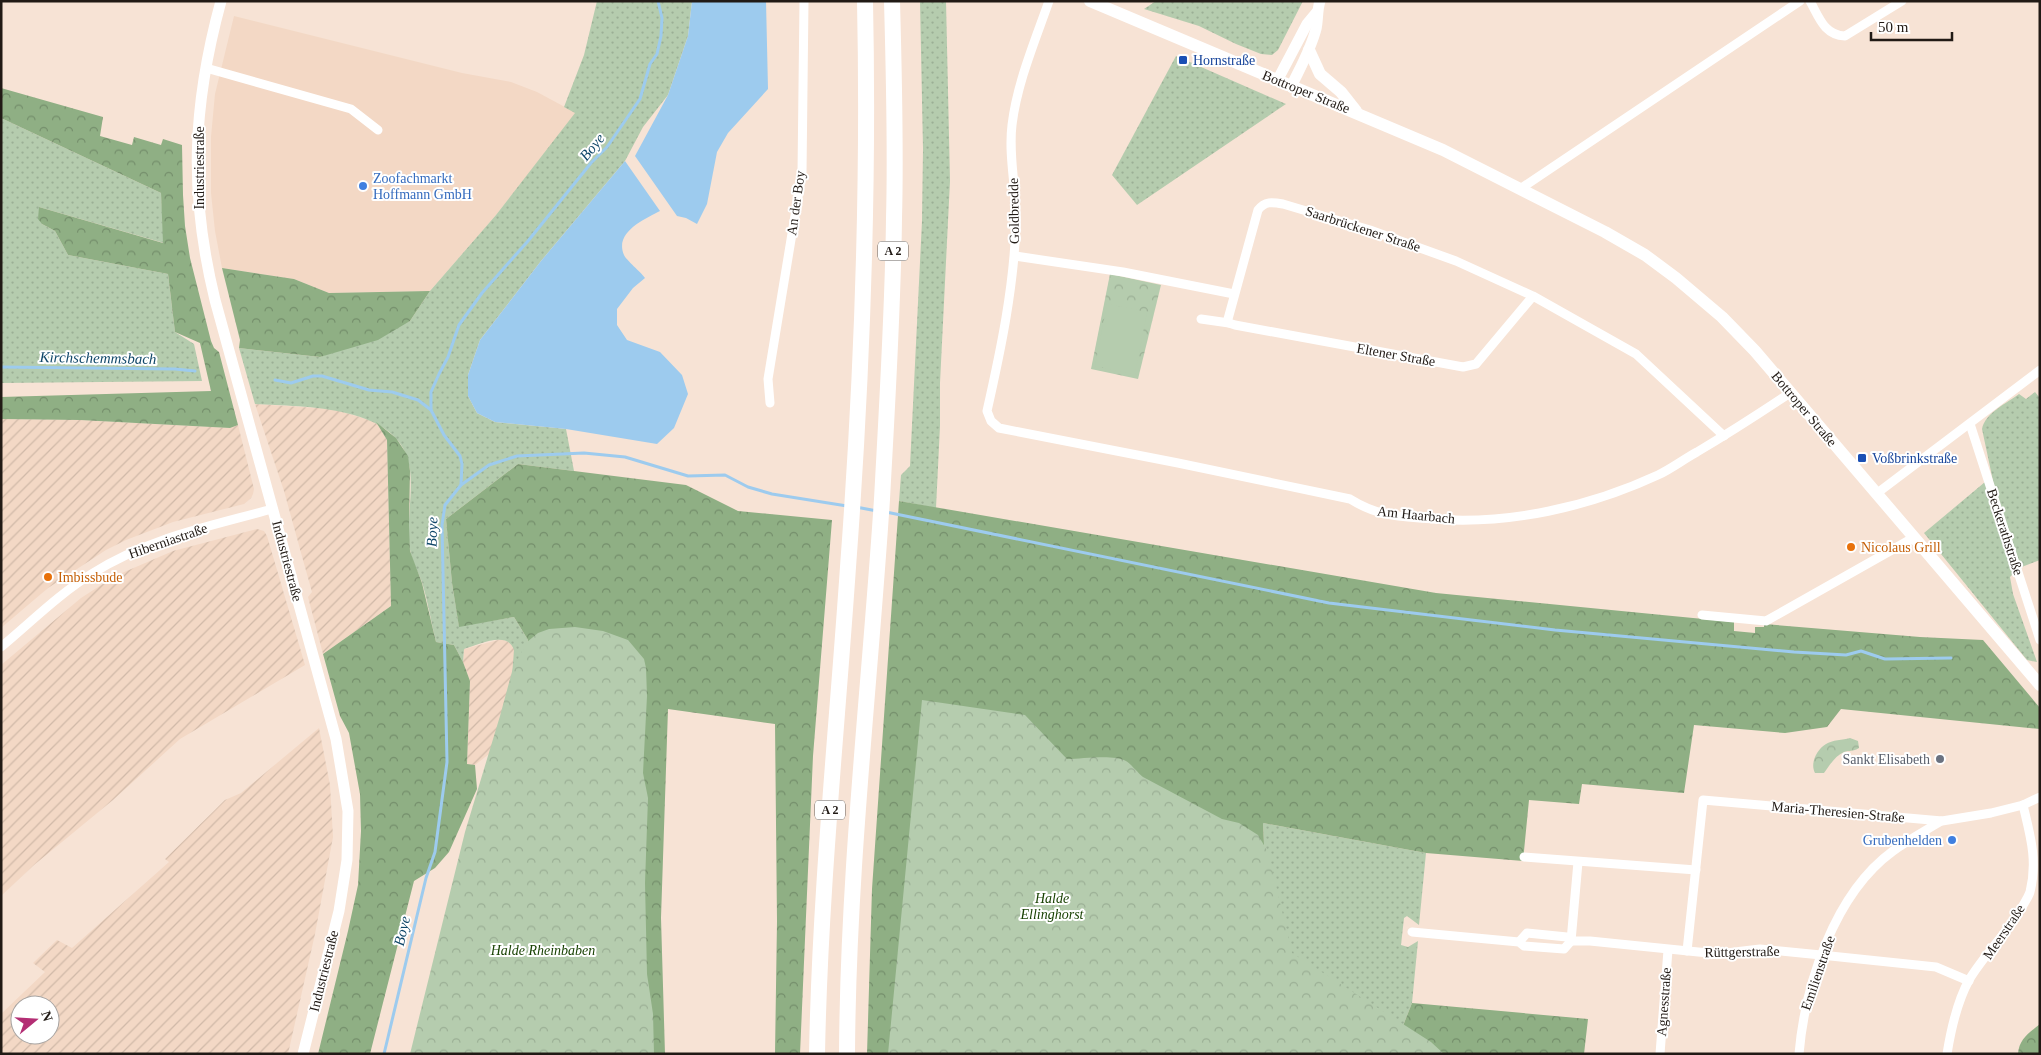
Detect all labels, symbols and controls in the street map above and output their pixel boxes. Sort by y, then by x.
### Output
scale bar [1871,10,1952,42]
text: 50 m [1878,19,1909,35]
place label: Hornstraße [1193,53,1255,68]
marker: Hornstraße [1177,54,1189,66]
street label: Bottroper Straße [1260,68,1352,116]
street label: Industriestraße [192,126,207,210]
water label: Boye [576,130,608,164]
street label: An der Boy [784,170,808,236]
place label: Zoofachmarkt Hoffmann GmbH [373,171,472,202]
street label: Goldbredde [1006,178,1022,244]
marker: Zoofachmarkt Hoffmann GmbH [357,180,369,192]
street label: Saarbrückener Straße [1304,203,1422,255]
road number: A 2 [878,242,908,260]
street label: Eltener Straße [1355,341,1437,369]
water label: Kirchschemmsbach [38,349,157,367]
street label: Bottroper Straße [1768,369,1840,449]
place label: Voßbrinkstraße [1872,451,1957,466]
marker: Voßbrinkstraße [1856,452,1868,464]
street label: Beckerathstraße [1984,487,2026,577]
street label: Am Haarbach [1376,503,1456,527]
water label: Boye [423,516,441,547]
street label: Industriestraße [269,519,305,603]
street label: Hiberniastraße [127,520,209,562]
place label: Nicolaus Grill [1861,540,1941,555]
marker: Nicolaus Grill [1845,541,1857,553]
place label: Imbissbude [58,570,123,585]
marker: Imbissbude [42,571,54,583]
place label: Sankt Elisabeth [1843,752,1930,767]
marker: Sankt Elisabeth [1934,753,1946,765]
street label: Maria-Theresien-Straße [1771,799,1905,825]
road number: A 2 [815,800,845,820]
place label: Grubenhelden [1863,833,1942,848]
marker: Grubenhelden [1946,834,1958,846]
park label: Halde Ellinghorst [1019,891,1085,922]
street label: Meerstraße [1980,902,2028,962]
water label: Boye [391,914,413,947]
street label: Industriestraße [307,929,341,1013]
street label: Emilienstraße [1798,934,1838,1012]
park label: Halde Rheinbaben [490,943,595,958]
street label: Rüttgerstraße [1704,944,1780,960]
street label: Agnesstraße [1654,967,1674,1037]
north arrow [10,995,60,1045]
text: N [38,1009,56,1023]

